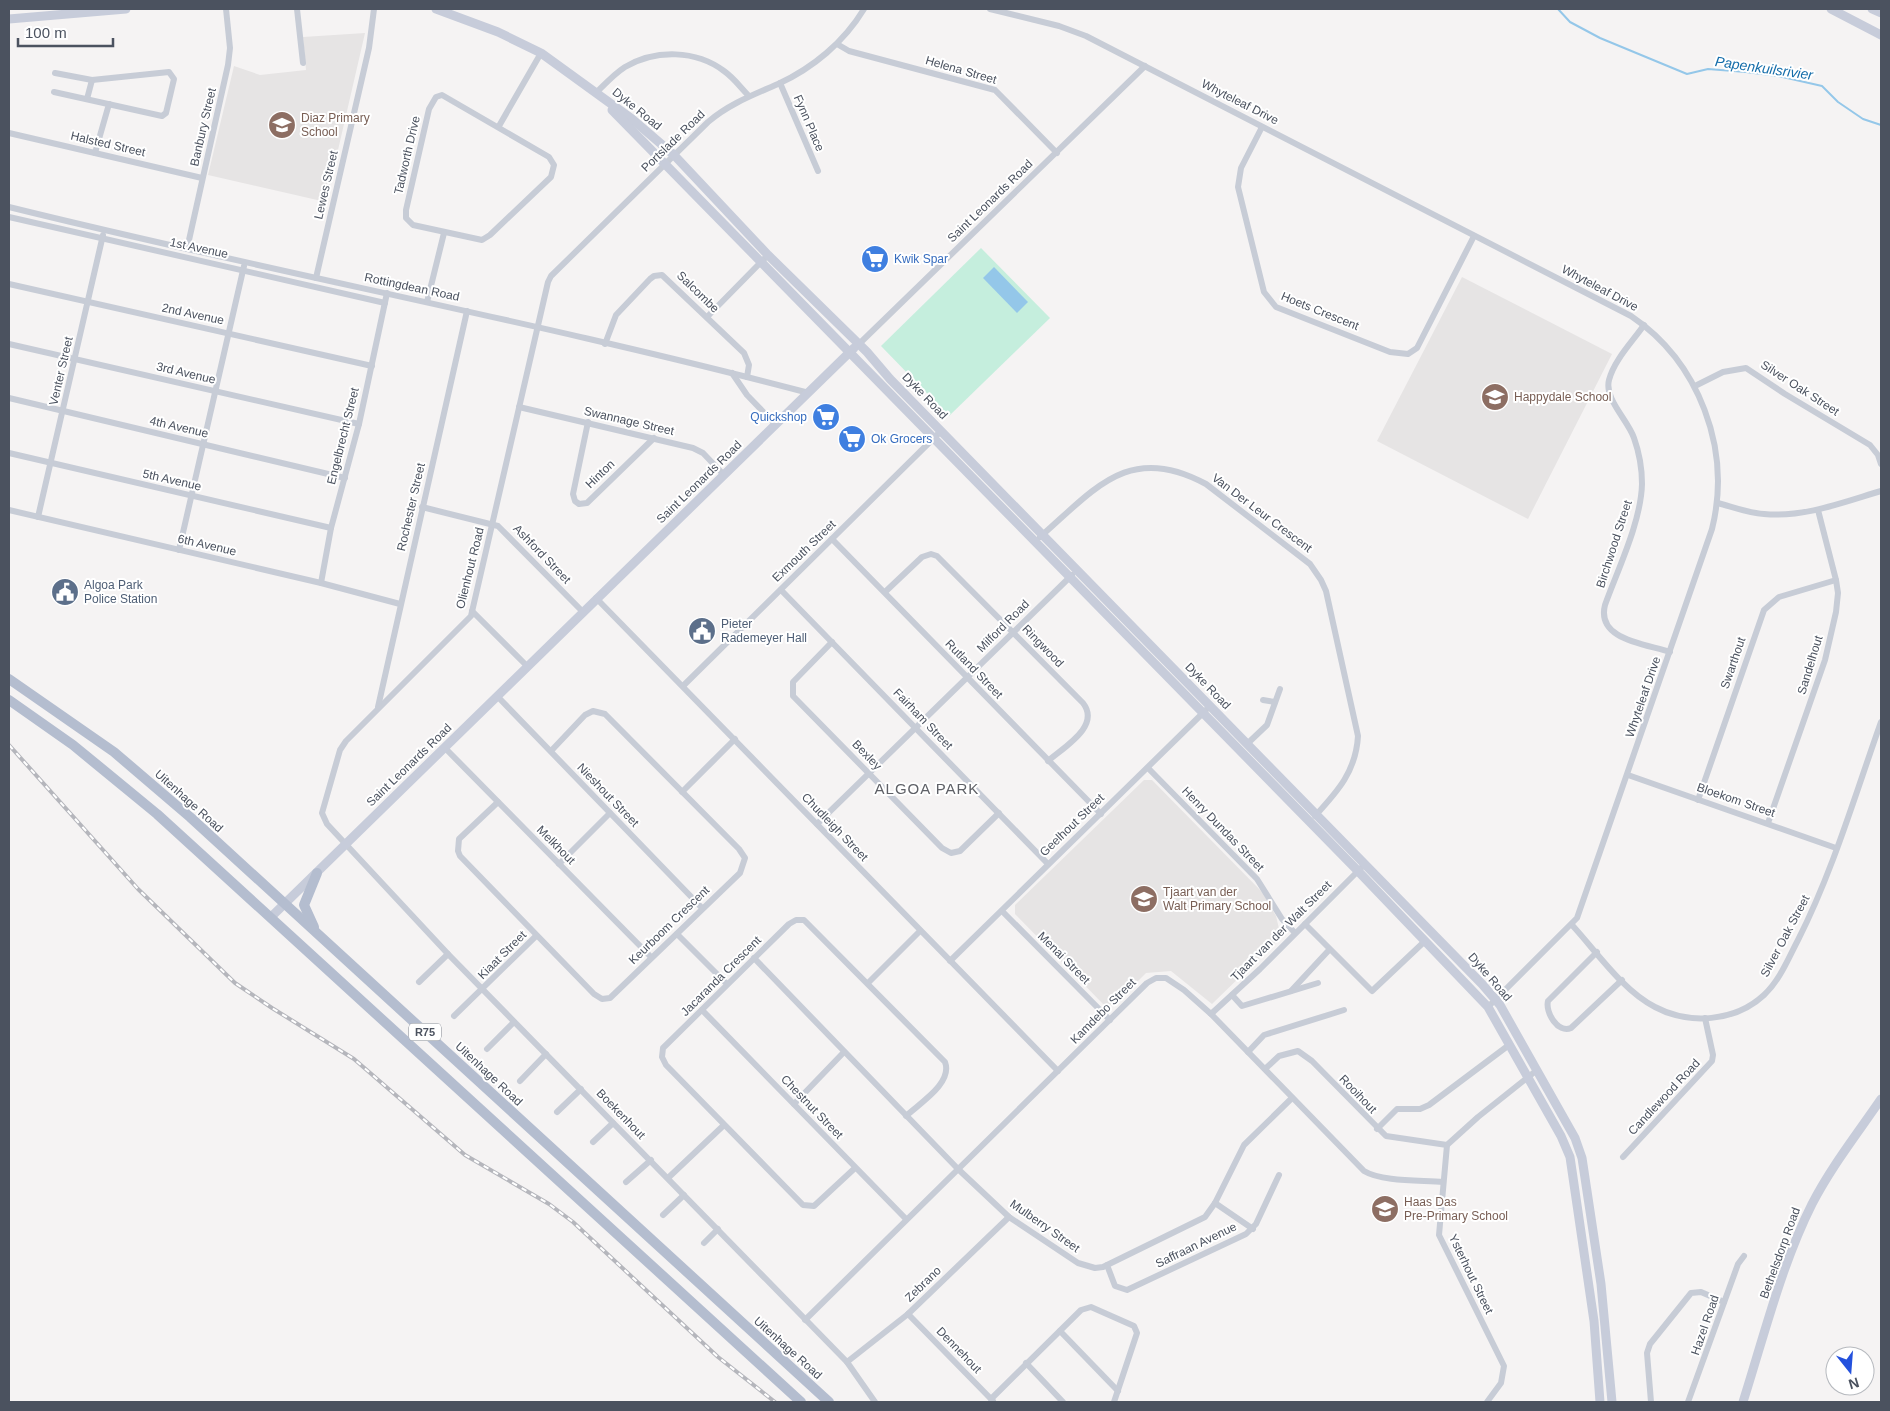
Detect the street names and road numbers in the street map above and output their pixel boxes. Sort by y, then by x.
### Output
street label: Helena Street [924,53,999,87]
street label: Whyteleaf Drive [1199,77,1281,128]
street label: Dyke Road [610,85,664,133]
street label: Banbury Street [187,86,219,168]
street label: Fynn Place [791,93,827,154]
street label: Portslade Road [638,107,708,175]
street label: Tadworth Drive [391,114,423,196]
street label: Halsted Street [69,129,147,160]
street label: Lewes Street [311,149,341,221]
street label: Saint Leonards Road [945,157,1035,245]
street label: 1st Avenue [169,235,230,261]
street label: Whyteleaf Drive [1559,262,1641,314]
street label: Salcombe [674,268,722,316]
street label: Rottingdean Road [363,270,461,304]
street label: Hoets Crescent [1279,289,1362,333]
street label: 2nd Avenue [161,301,226,327]
street label: Venter Street [46,335,76,407]
street label: Silver Oak Street [1758,357,1842,419]
street label: 3rd Avenue [155,359,217,387]
street label: Dyke Road [899,370,951,422]
street label: Engelbrecht Street [324,385,362,486]
street label: Swannage Street [583,404,676,438]
street label: 4th Avenue [148,413,210,441]
street label: Saint Leonards Road [654,438,744,526]
street label: Hinton [583,457,617,491]
street label: Rochester Street [394,461,428,552]
street label: 5th Avenue [141,466,203,494]
street label: Van Der Leur Crescent [1209,471,1315,556]
street label: Birchwood Street [1593,498,1635,590]
street label: Exmouth Street [769,517,839,585]
street label: Ashford Street [510,522,574,587]
street label: Olienhout Road [453,526,487,610]
street label: 6th Avenue [176,531,238,559]
street label: Milford Road [974,597,1032,655]
street label: Ringwood [1019,622,1067,670]
street label: Sandelhout [1794,633,1826,696]
street label: Swarthout [1718,635,1749,691]
street label: Rutland Street [942,637,1006,702]
street label: Whyteleaf Drive [1623,654,1664,739]
street label: Dyke Road [1182,660,1234,712]
street label: Fairham Street [890,686,956,753]
street label: Saint Leonards Road [364,721,454,809]
street label: Bexley [849,737,885,773]
street label: Nieshout Street [574,760,642,830]
street label: Uitenhage Road [152,767,226,835]
street label: Bloekom Street [1695,780,1778,820]
street label: Henry Dundas Street [1179,784,1267,875]
street label: Chudleigh Street [799,790,872,864]
street label: Geelhout Street [1037,790,1108,859]
street label: Melkhout [534,823,579,868]
street label: Tjaart van der Walt Street [1228,877,1335,984]
street label: Keurboom Crescent [626,882,713,967]
street label: Silver Oak Street [1758,892,1813,979]
street label: Kiaat Street [475,927,530,982]
street label: Menai Street [1035,929,1093,987]
street label: Jacaranda Crescent [678,933,764,1019]
street label: Dyke Road [1465,950,1515,1004]
street label: Kamdebo Street [1067,975,1139,1047]
road number: R75 [409,1024,441,1040]
street label: Uitenhage Road [453,1039,525,1109]
street label: Candlewood Road [1625,1056,1703,1138]
street label: Chestnut Street [778,1072,846,1142]
street label: Rooihout [1336,1072,1380,1117]
street label: Boekenhout [594,1086,649,1142]
street label: Mulberry Street [1007,1197,1083,1256]
street label: Bethelsdorp Road [1757,1205,1803,1301]
street label: Saffraan Avenue [1153,1219,1239,1271]
street label: Ysterhout Street [1446,1232,1497,1317]
street label: Zebrano [902,1263,944,1305]
street label: Hazel Road [1688,1293,1722,1357]
street label: Uitenhage Road [751,1314,825,1382]
street label: Dennehout [934,1324,985,1376]

